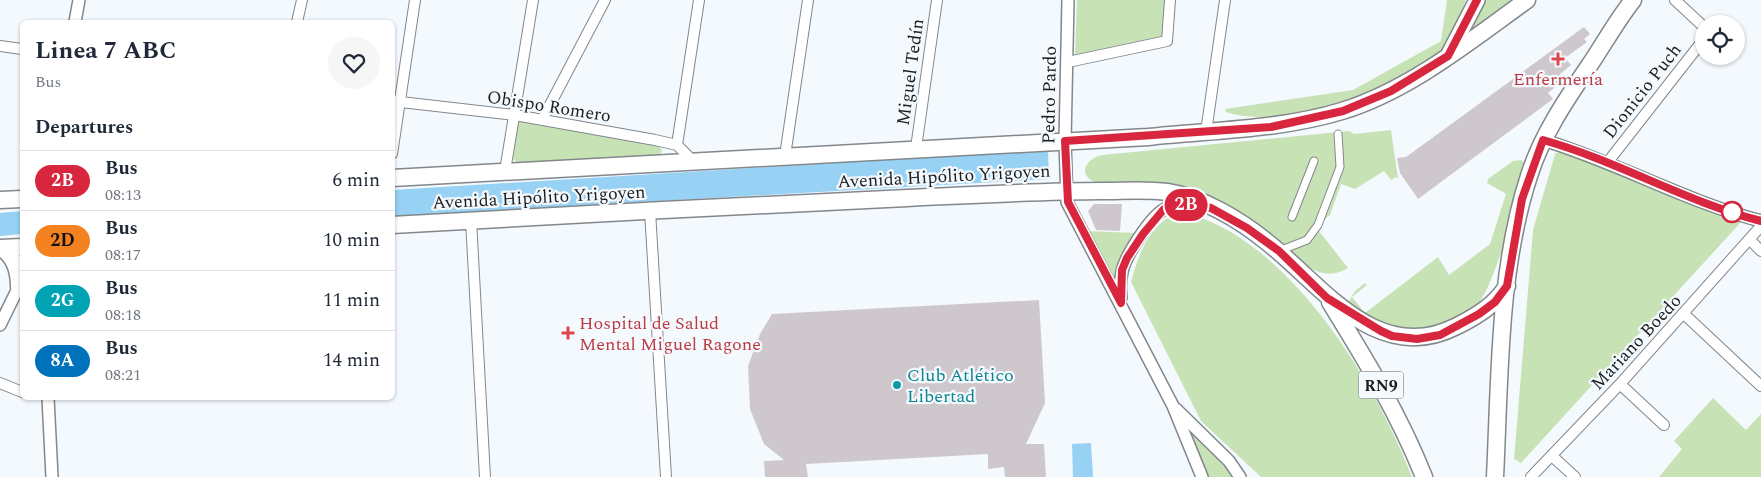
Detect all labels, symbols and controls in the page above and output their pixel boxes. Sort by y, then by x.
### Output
map controls [1695,15,1745,65]
button: locate [1695,15,1745,65]
street label: Miguel Tedín [890,17,931,127]
text: Linea 7 ABC [35,33,176,69]
button: heart [328,37,380,89]
street label: Dionicio Puch [1597,38,1688,145]
street label: Pedro Pardo [1035,46,1064,144]
marker: Enfermería [1551,52,1565,66]
place label: Enfermería [1513,66,1603,93]
text: Bus [35,70,61,94]
street label: Obispo Romero [485,83,613,130]
text: Departures [35,113,133,142]
text: Bus [105,154,138,183]
street label: Avenida Hipólito Yrigoyen [837,157,1051,196]
text: 6 min [332,166,380,195]
text: 2B [51,167,74,194]
street label: Avenida Hipólito Yrigoyen [432,178,646,217]
text: 08:13 [105,183,141,207]
line badge: 2B [1164,189,1208,221]
text: 2B [1175,191,1197,218]
unlabelled marker [1721,201,1743,223]
text: Bus [105,214,138,243]
text: 10 min [323,226,380,255]
text: 2D [50,227,75,254]
text: 08:17 [105,243,141,267]
text: Bus [105,274,138,303]
text: 11 min [323,286,380,315]
text: 2G [51,287,74,314]
street label: Mariano Boedo [1585,288,1688,396]
text: 08:18 [105,303,141,327]
place label: Hospital de Salud Mental Miguel Ragone [579,310,761,358]
marker: Hospital de Salud Mental Miguel Ragone [561,326,575,340]
text: Bus [105,334,138,363]
text: 14 min [323,346,380,375]
text: 8A [50,347,75,374]
place label: Club Atlético Libertad [907,362,1014,410]
text: 08:21 [105,363,141,387]
road number: RN9 [1358,372,1404,398]
marker: Club Atlético Libertad [891,379,903,391]

